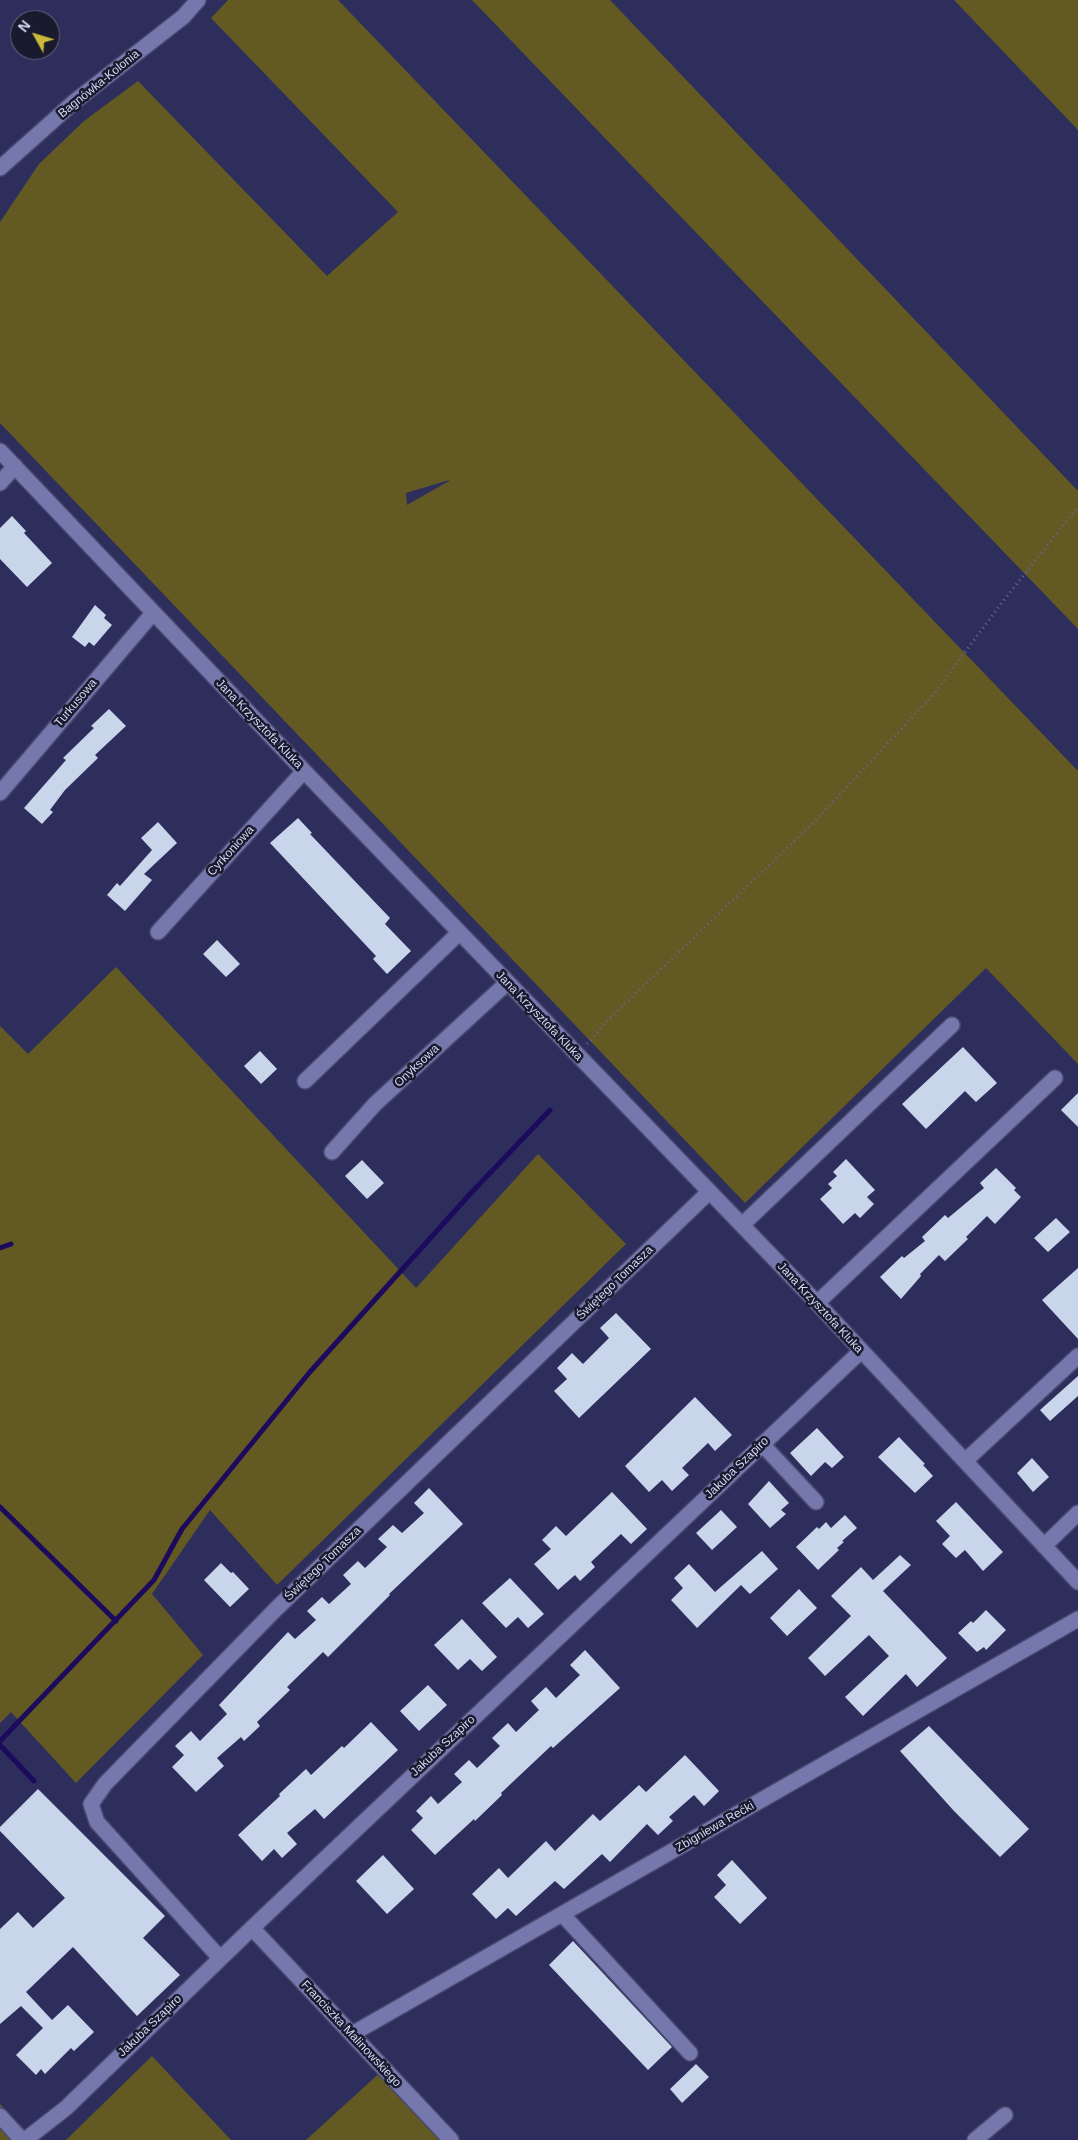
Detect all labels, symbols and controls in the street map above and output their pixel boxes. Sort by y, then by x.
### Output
north arrow [10,10,60,60]
text: N [15,17,34,35]
street label: Bagnówka-Kolonia [56,47,142,121]
street label: Turkusowa [52,676,100,730]
street label: Jana Krzysztofa Kluka [213,676,305,772]
street label: Cyrkoniowa [205,823,257,879]
street label: Jana Krzysztofa Kluka [493,968,585,1064]
street label: Onyksowa [392,1042,442,1090]
street label: Świętego Tomasza [574,1243,656,1323]
street label: Jana Krzysztofa Kluka [774,1260,866,1356]
street label: Jakuba Szapiro [702,1434,772,1502]
street label: Świętego Tomasza [282,1524,364,1604]
street label: Jakuba Szapiro [408,1713,478,1779]
street label: Zbigniewa Rećki [673,1799,757,1855]
street label: Franciszka Malinowskiego [298,1978,404,2090]
street label: Jakuba Szapiro [115,1992,185,2060]

